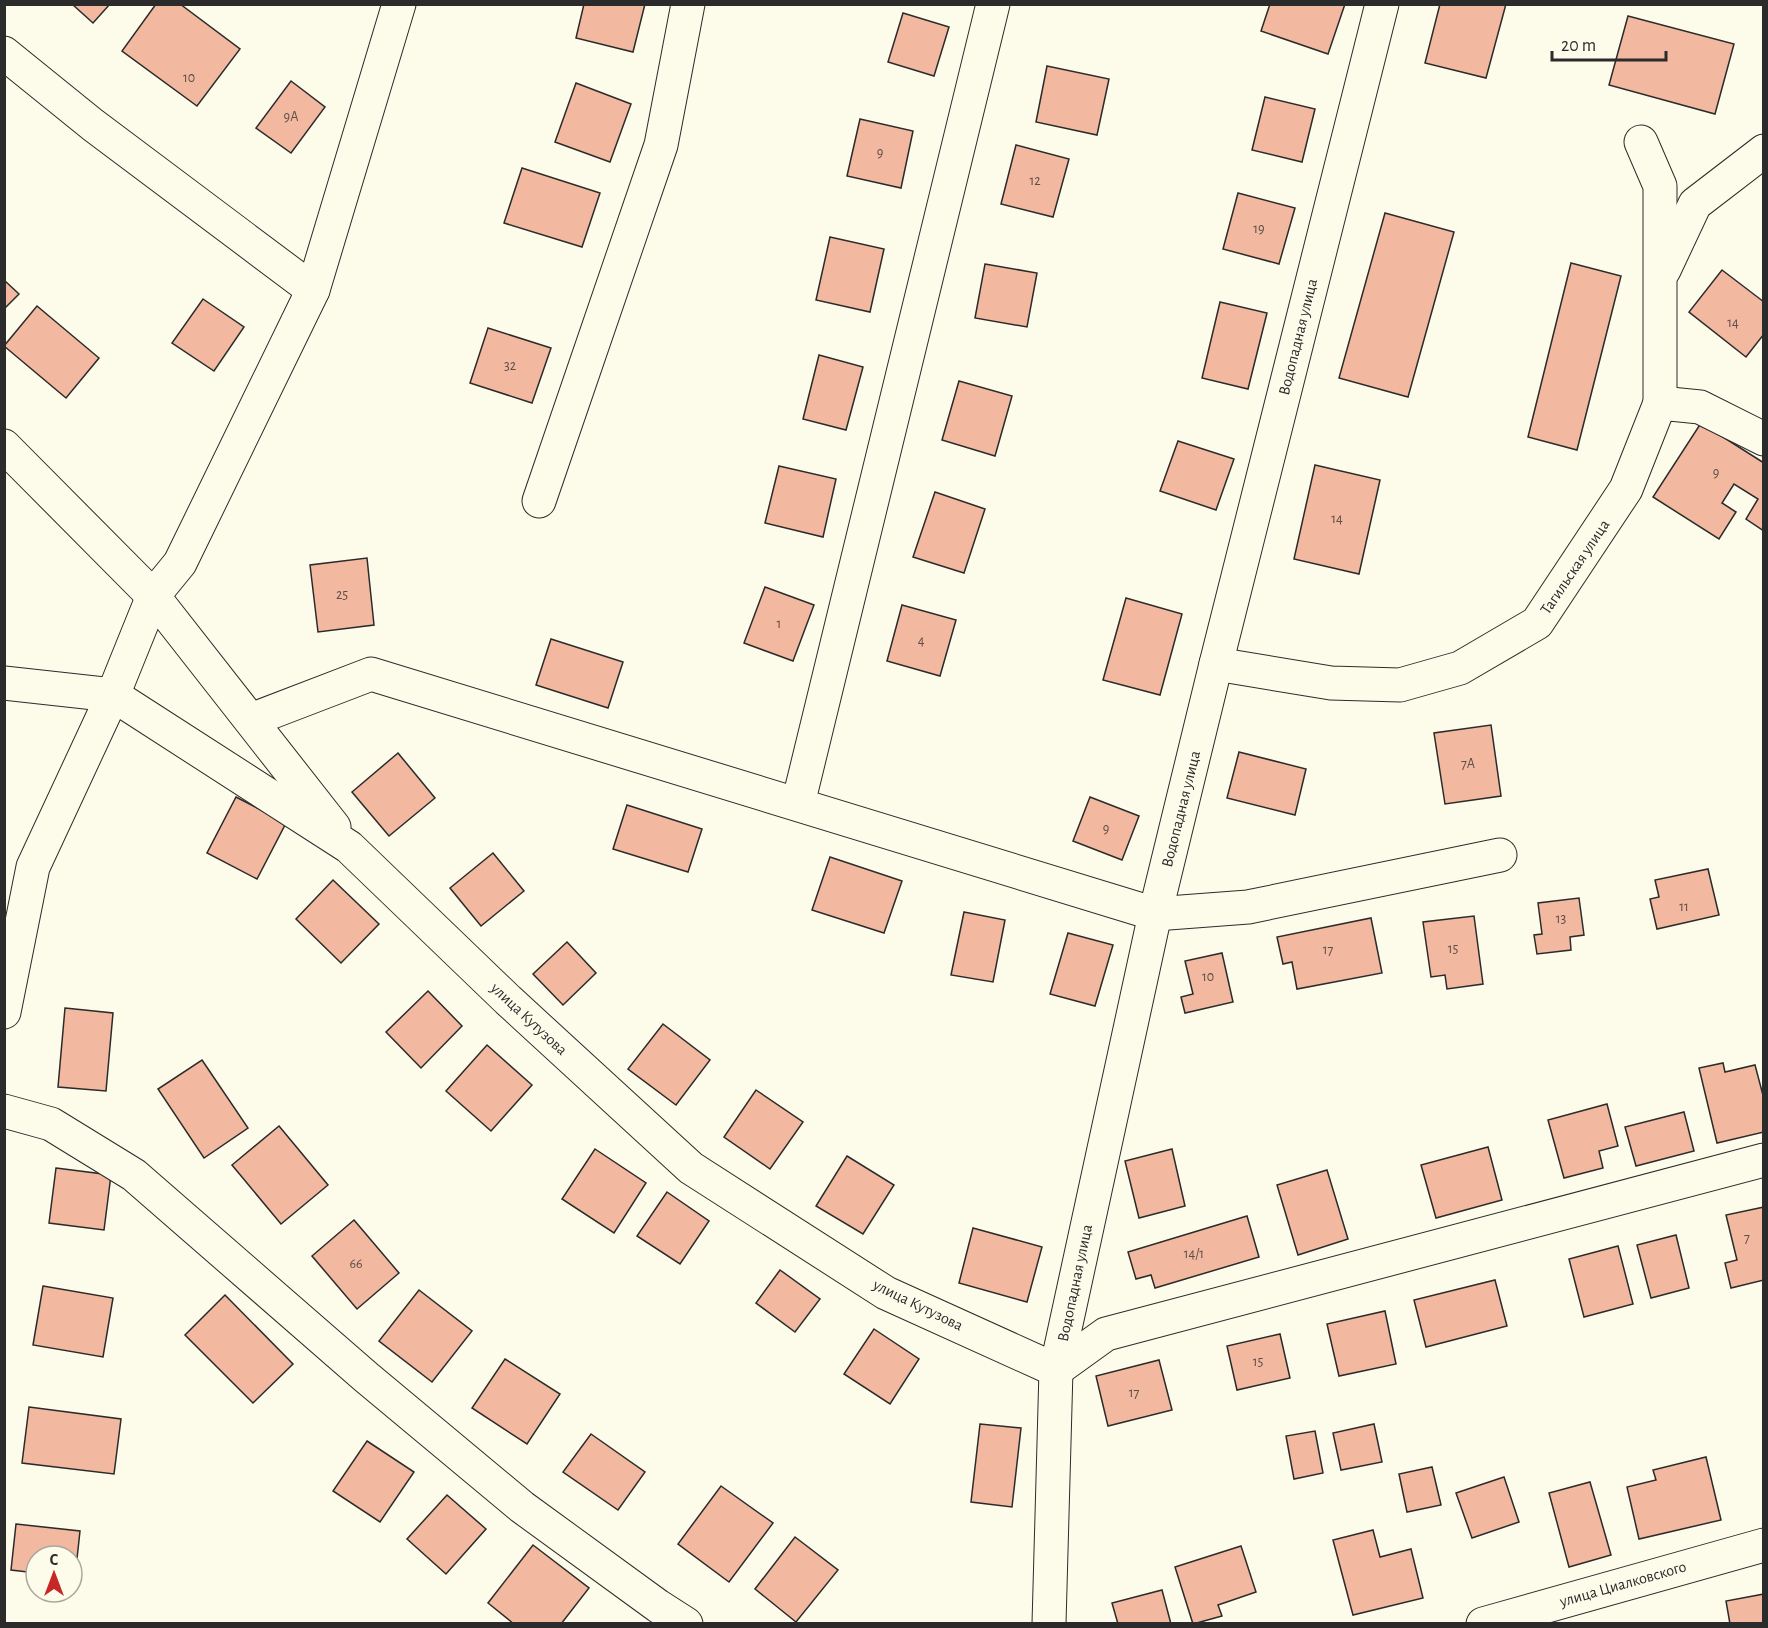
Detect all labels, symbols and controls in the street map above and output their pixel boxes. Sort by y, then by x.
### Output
scale bar [1552,24,1666,62]
text: 20 m [1561,37,1596,55]
house number: 10 [183,71,195,85]
house number: 9А [284,110,298,124]
house number: 9 [877,146,883,160]
house number: 12 [1029,174,1041,188]
house number: 19 [1253,222,1265,236]
street label: Водопадная улица [1276,277,1321,397]
house number: 14 [1727,316,1739,330]
house number: 32 [504,359,516,373]
house number: 9 [1713,466,1719,480]
house number: 14 [1331,512,1343,526]
street label: Тагильская улица [1537,517,1613,618]
house number: 25 [336,588,348,602]
house number: 1 [777,617,781,631]
house number: 4 [918,634,925,648]
street label: Водопадная улица [1159,749,1204,869]
house number: 7А [1461,757,1475,771]
house number: 9 [1103,822,1109,836]
house number: 11 [1679,900,1689,914]
house number: 13 [1556,912,1567,926]
house number: 15 [1448,942,1458,956]
house number: 17 [1323,943,1333,957]
house number: 10 [1202,970,1214,984]
street label: улица Кутузова [486,979,570,1059]
street label: Водопадная улица [1055,1223,1096,1343]
house number: 7 [1744,1231,1750,1245]
house number: 14/1 [1184,1247,1204,1261]
house number: 66 [349,1257,363,1271]
street label: улица Кутузова [869,1276,965,1335]
house number: 15 [1253,1355,1263,1369]
house number: 17 [1129,1386,1139,1400]
north arrow [24,1544,84,1604]
text: С [50,1552,59,1568]
street label: улица Циалковского [1557,1558,1689,1611]

